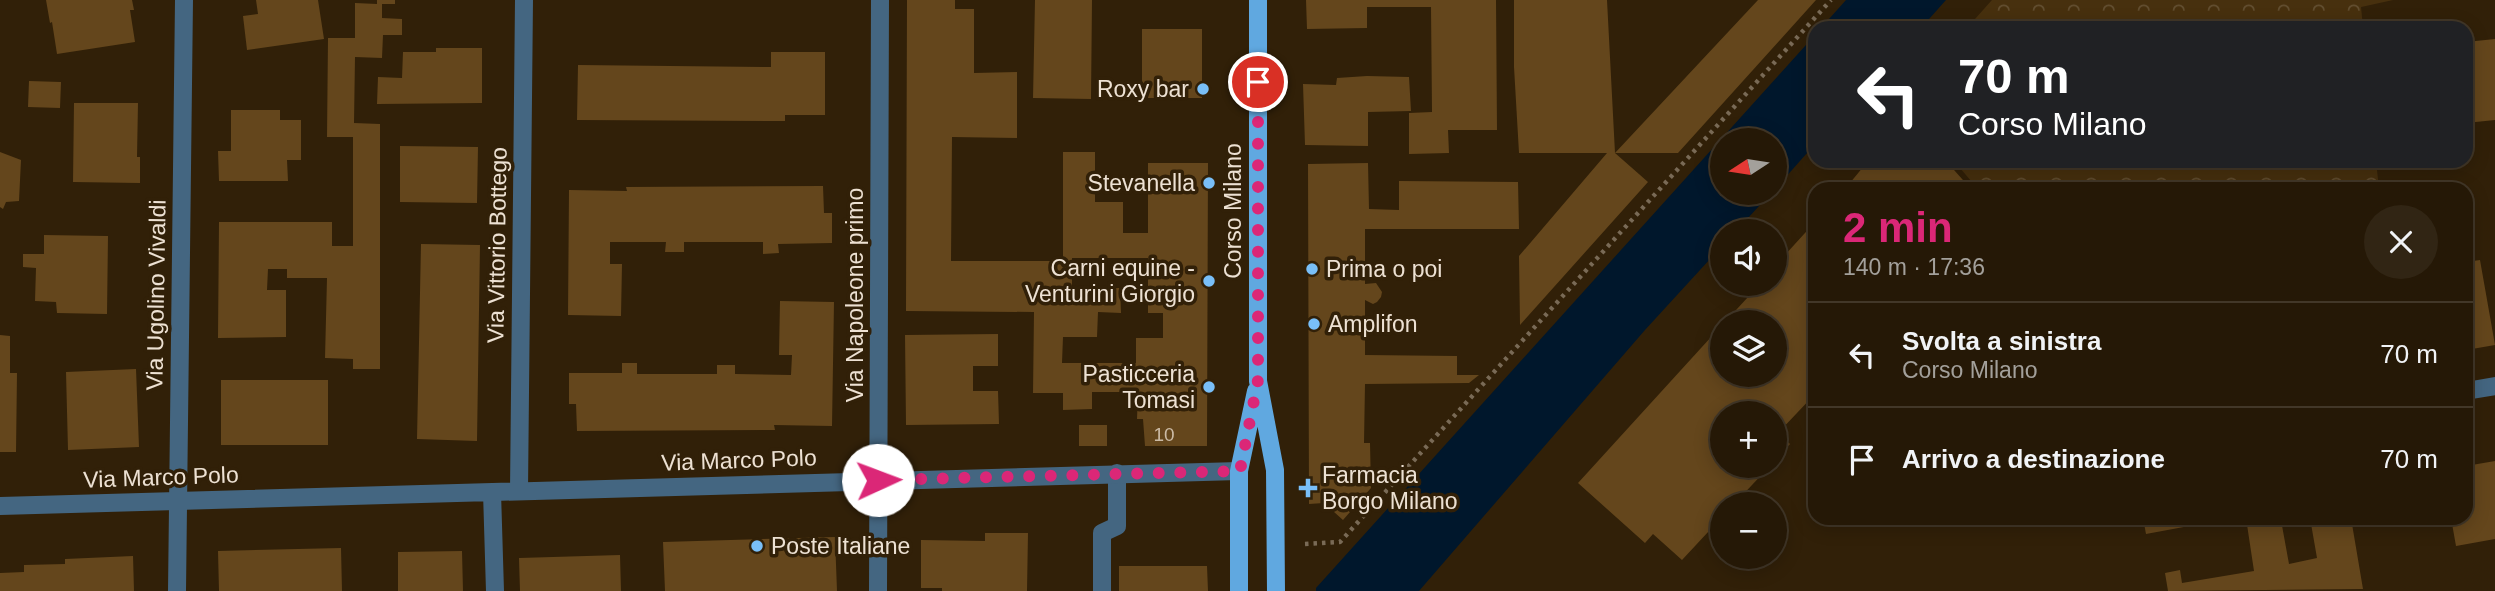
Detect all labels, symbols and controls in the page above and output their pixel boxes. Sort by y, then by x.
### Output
icon: left [1843,49,1934,140]
text: 70 m [1958,49,2070,103]
pin [1228,52,1288,112]
icon: arrive [1239,63,1277,101]
place label: Roxy bar [1097,76,1189,102]
marker: Roxy bar [1195,81,1211,97]
text: Corso Milano [1958,106,2147,142]
north arrow [1710,128,1787,205]
map controls [1710,128,1787,569]
street label: Corso Milano [1220,143,1246,279]
street label: Via Vittorio Bottego [482,147,512,343]
place label: Stevanella [1088,170,1195,196]
marker: Stevanella [1201,175,1217,191]
street label: Via Napoleone primo [842,188,868,402]
street label: Via Ugolino Vivaldi [141,199,171,391]
text: 2 min [1843,204,1953,251]
button: close [2364,205,2438,279]
button: sound [1710,219,1787,296]
text: 140 m · 17:36 [1843,254,1985,280]
place label: Carni equine - Venturini Giorgio [1025,255,1195,307]
place label: Prima o poi [1326,256,1442,282]
marker: Prima o poi [1304,261,1320,277]
marker: Carni equine - Venturini Giorgio [1201,273,1217,289]
button: layers [1710,310,1787,387]
place label: Amplifon [1328,311,1417,337]
marker: Amplifon [1306,316,1322,332]
text: Svolta a sinistra [1902,326,2101,356]
icon: left [1843,336,1881,374]
text: 70 m [2380,339,2438,369]
text: Corso Milano [1902,357,2038,383]
place label: Pasticceria Tomasi [1083,361,1195,413]
marker: Pasticceria Tomasi [1201,379,1217,395]
button: + [1710,401,1787,478]
house number: 10 [1153,424,1175,445]
icon: arrive [1843,441,1881,479]
position arrow [841,443,915,517]
street label: Via Marco Polo [661,444,817,476]
text: Arrivo a destinazione [1902,444,2165,474]
text: 70 m [2380,444,2438,474]
street label: Via Marco Polo [83,461,239,493]
place label: Farmacia Borgo Milano [1322,462,1458,514]
marker: Farmacia Borgo Milano [1300,480,1316,496]
button: − [1710,492,1787,569]
place label: Poste Italiane [771,533,910,559]
marker: Poste Italiane [749,538,765,554]

